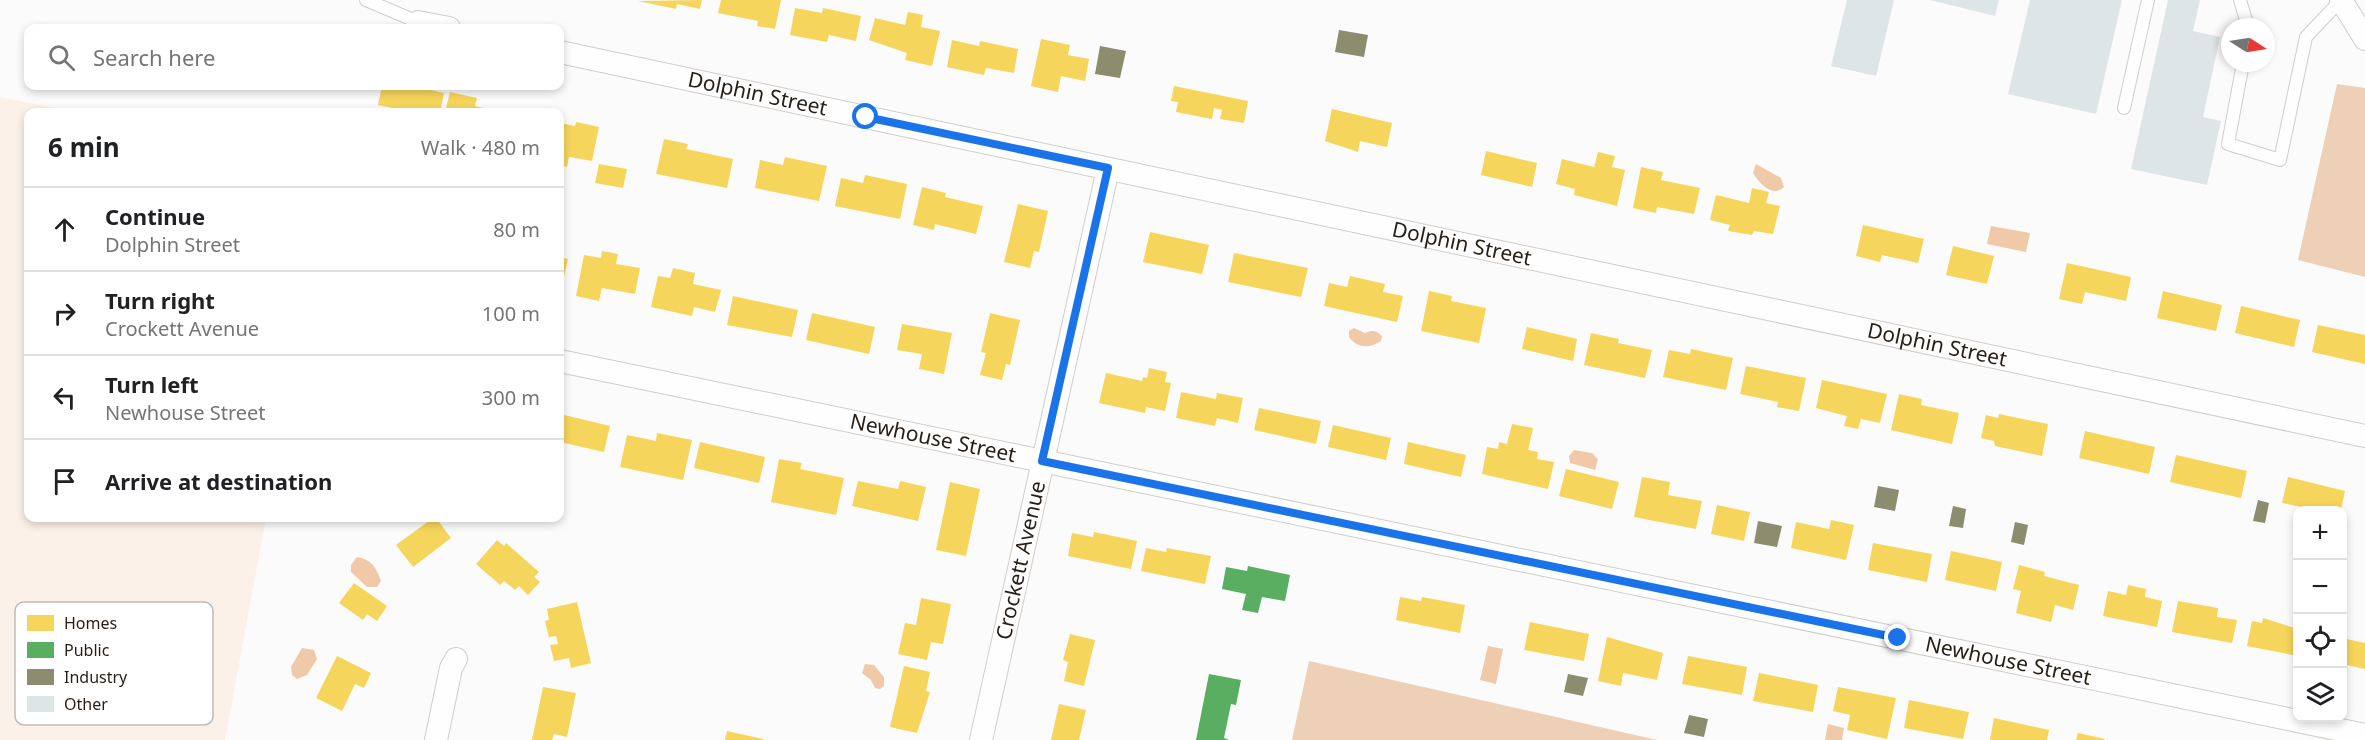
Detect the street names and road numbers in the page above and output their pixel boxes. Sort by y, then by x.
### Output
street label: Dolphin Street [685,65,831,122]
street label: Dolphin Street [1390,214,1535,271]
street label: Dolphin Street [1865,316,2010,373]
street label: Newhouse Street [848,406,1019,468]
street label: Crockett Avenue [989,478,1051,642]
street label: Newhouse Street [1923,629,2094,691]

